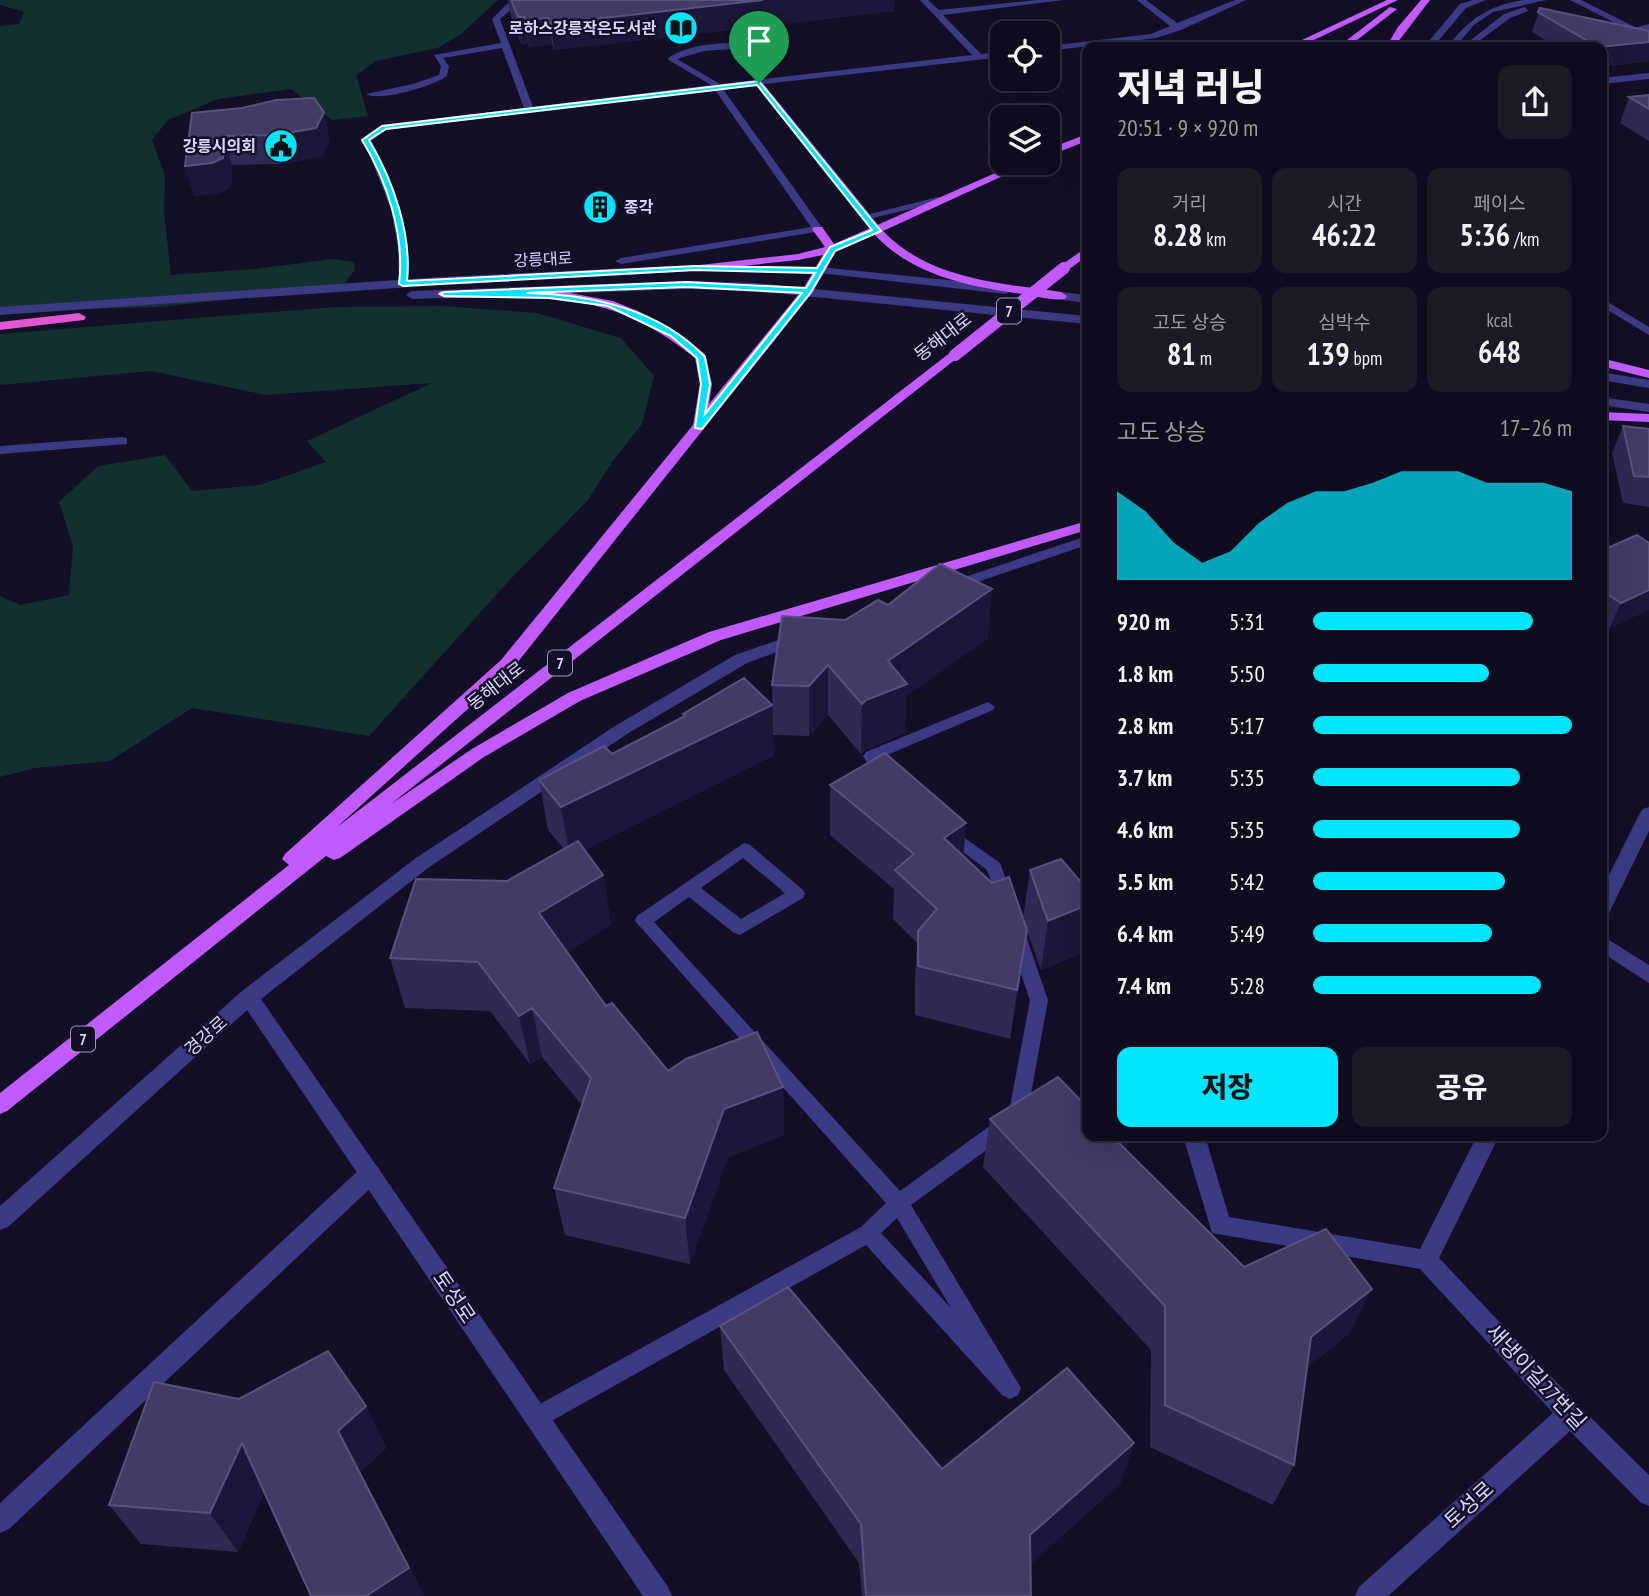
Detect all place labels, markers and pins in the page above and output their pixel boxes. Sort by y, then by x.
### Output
library icon: 로하스강릉작은도서관 [662,9,700,47]
pin [729,11,789,83]
place label: 로하스강릉작은도서관 [509,18,656,38]
public building icon: 강릉시의회 [262,127,300,165]
place label: 강릉시의회 [182,136,256,156]
building icon: 종각 [581,188,619,226]
place label: 종각 [624,197,654,217]

